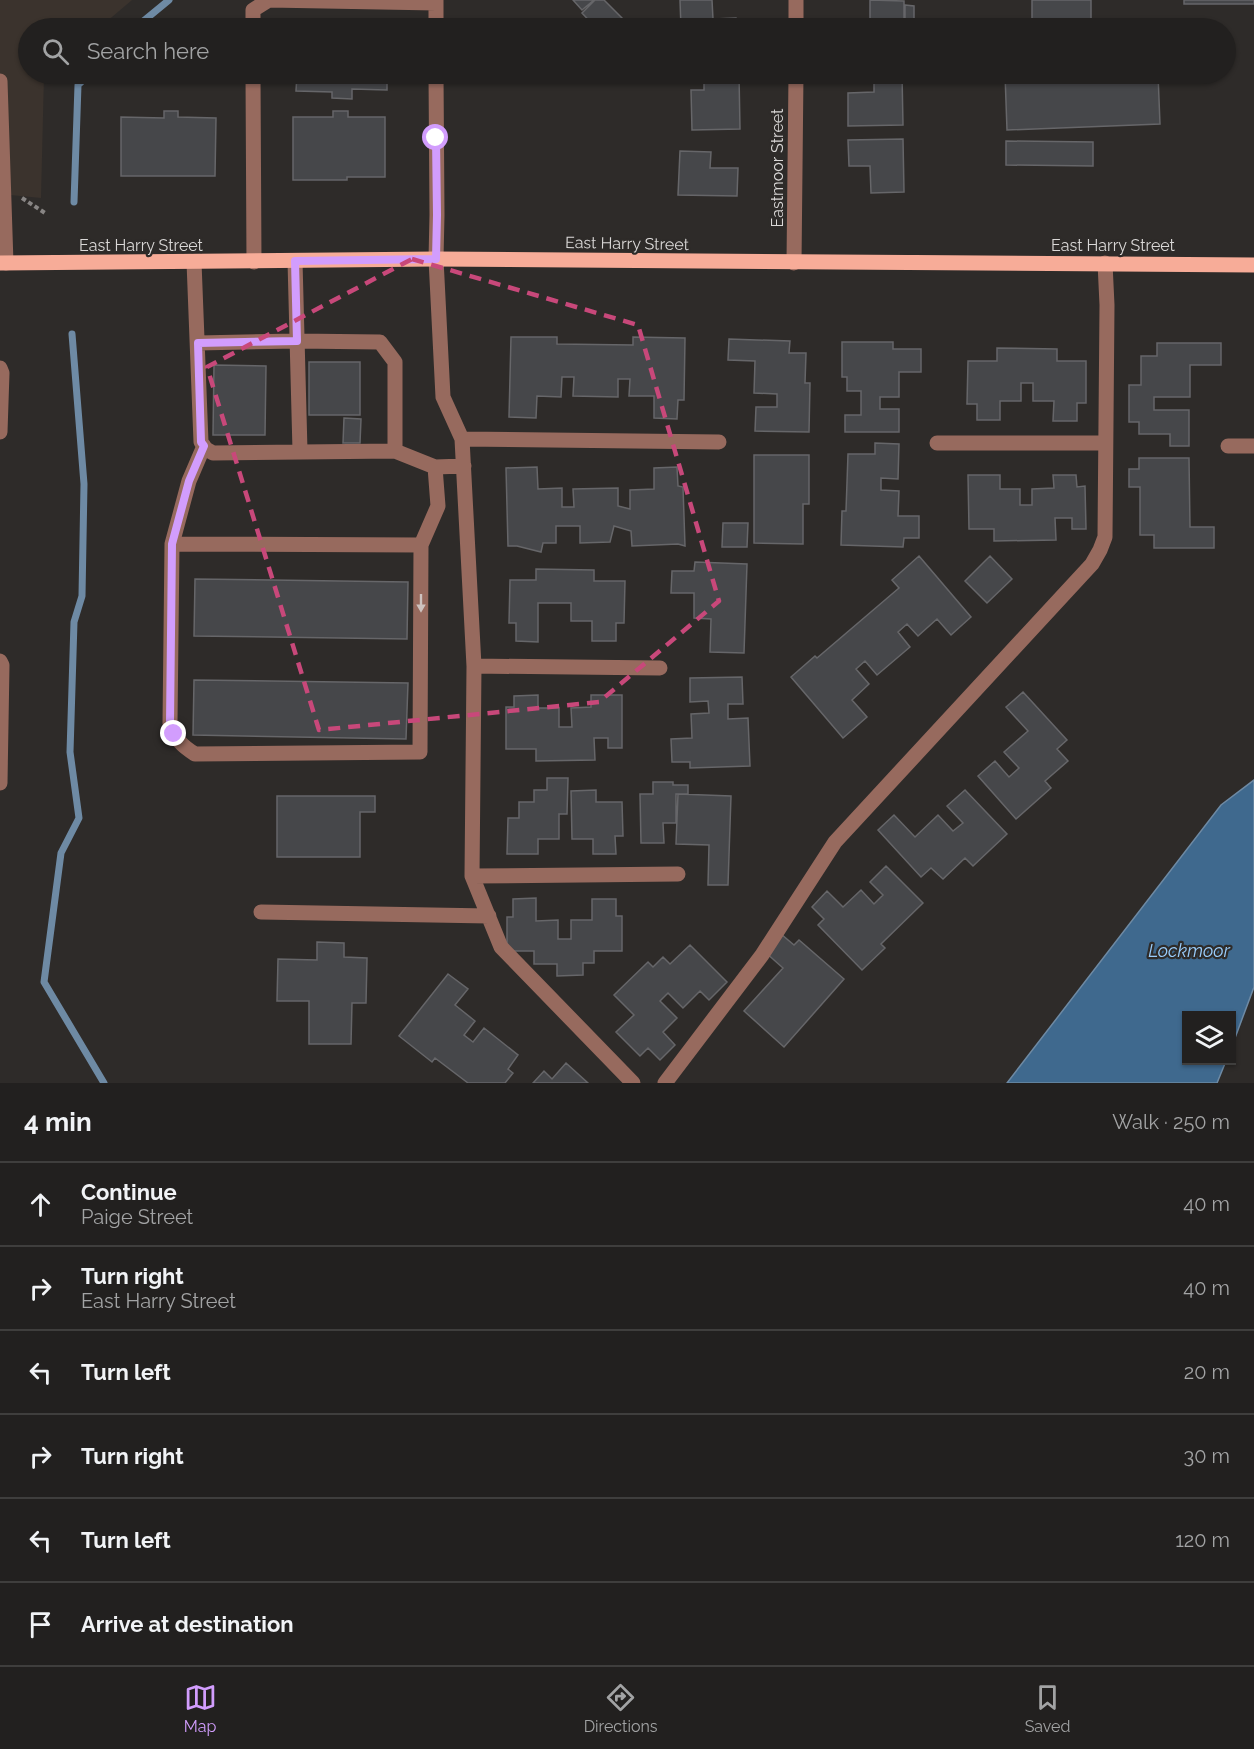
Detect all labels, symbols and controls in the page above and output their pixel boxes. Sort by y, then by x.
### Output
search box [18,18,1236,84]
icon: search [39,35,72,68]
text: Search here [87,38,209,64]
street label: Eastmoor Street [768,108,787,227]
route start [422,124,448,150]
street label: East Harry Street [565,233,690,254]
street label: East Harry Street [79,236,204,255]
street label: East Harry Street [1051,236,1176,255]
one-way arrow [416,594,426,613]
route end [160,720,186,746]
water label: Lockmoor [1148,940,1231,961]
map controls [1182,1011,1236,1065]
button: layers [1182,1011,1236,1065]
text: 4 min [24,1107,92,1137]
text: Walk · 250 m [1112,1110,1230,1134]
text: Continue [81,1179,177,1205]
icon: ahead [24,1188,57,1221]
text: 40 m [1183,1192,1230,1216]
text: Paige Street [81,1205,193,1229]
text: Turn right [81,1263,184,1289]
icon: right [24,1272,57,1305]
text: 40 m [1183,1276,1230,1300]
text: East Harry Street [81,1289,236,1313]
icon: left [24,1356,57,1389]
text: Turn left [81,1359,171,1385]
text: 20 m [1184,1360,1230,1384]
icon: right [24,1440,57,1473]
text: Turn right [81,1443,184,1469]
text: 30 m [1184,1444,1230,1468]
icon: left [24,1524,57,1557]
text: Turn left [81,1527,171,1553]
text: 120 m [1175,1528,1230,1552]
icon: arrive [24,1608,57,1641]
text: Arrive at destination [81,1611,294,1637]
tab: Map [184,1681,217,1736]
tab: Directions [584,1681,658,1736]
tab: Saved [1025,1681,1070,1736]

